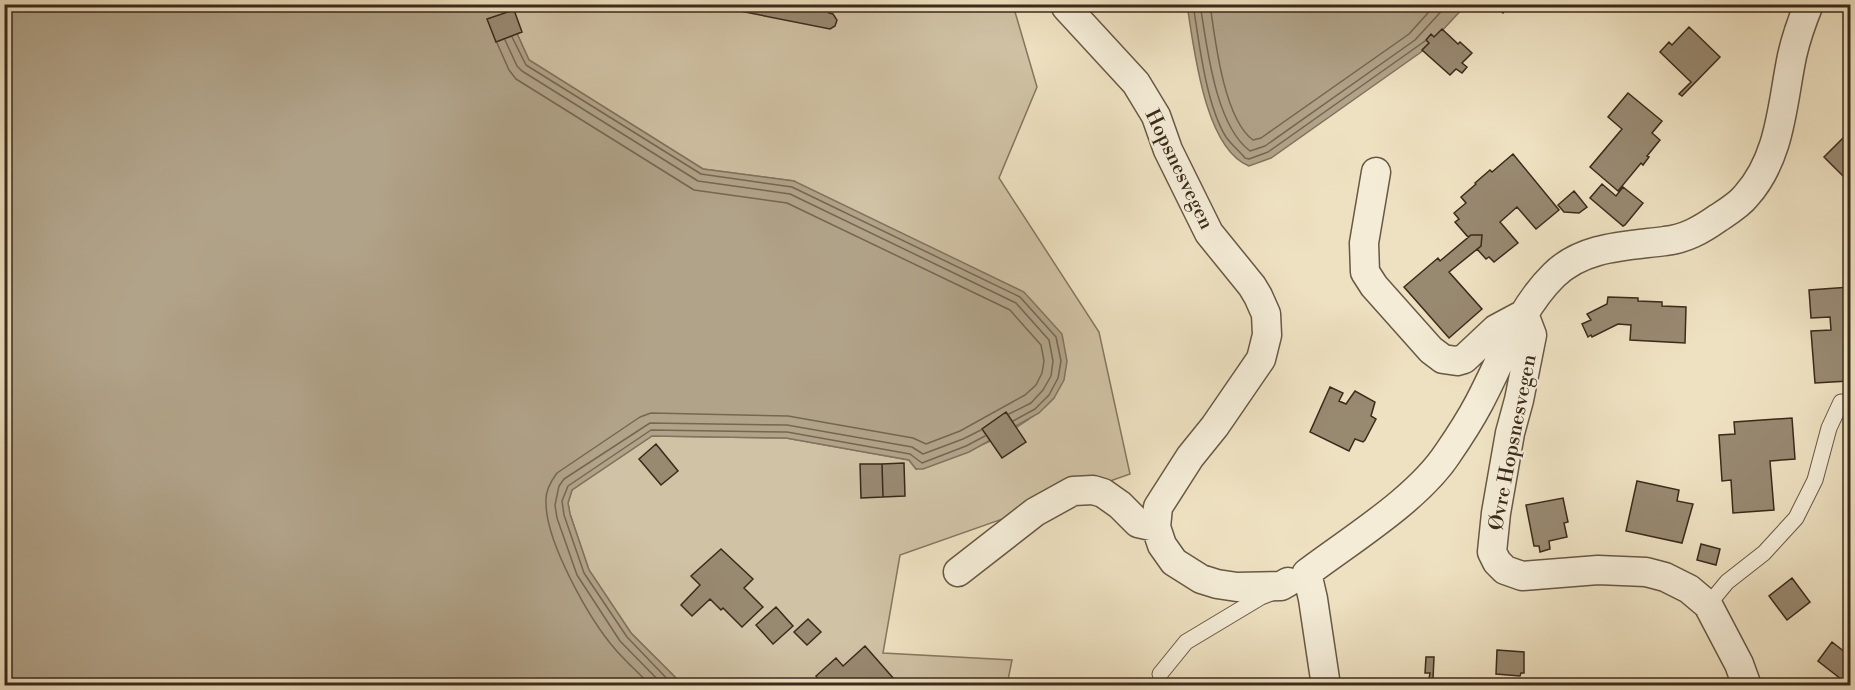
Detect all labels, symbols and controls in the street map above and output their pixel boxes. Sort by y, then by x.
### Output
street label: Hopsnesvegen [1139,105,1219,234]
street label: Øvre Hopsnesvegen [1484,352,1543,532]

